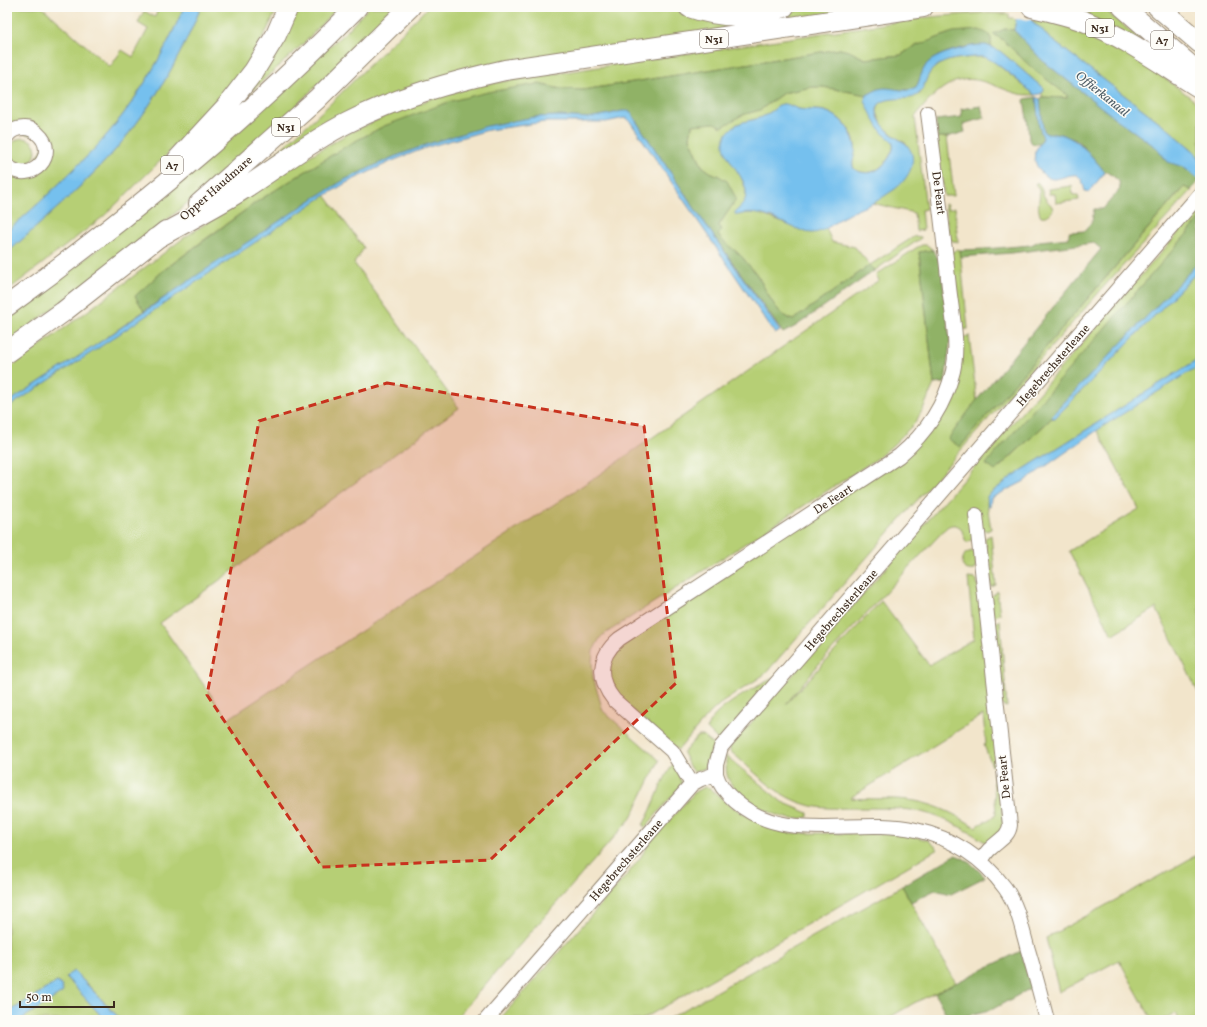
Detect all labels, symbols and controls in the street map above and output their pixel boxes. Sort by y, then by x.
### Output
road number: N31 [1086,19,1114,37]
road number: N31 [700,30,728,48]
road number: A7 [1151,31,1173,49]
water label: Offierkanaal [1071,67,1133,122]
road number: N31 [272,118,300,136]
street label: Opper Haudmare [177,153,257,225]
road number: A7 [161,156,183,174]
street label: De Feart [927,170,949,216]
street label: Hegebrechsterleane [1014,321,1094,410]
street label: De Feart [811,481,856,519]
street label: Hegebrechsterleane [802,566,882,655]
street label: De Feart [995,754,1015,800]
street label: Hegebrechsterleane [587,816,667,905]
scale bar [20,983,114,1009]
text: 50 m [26,990,52,1006]

